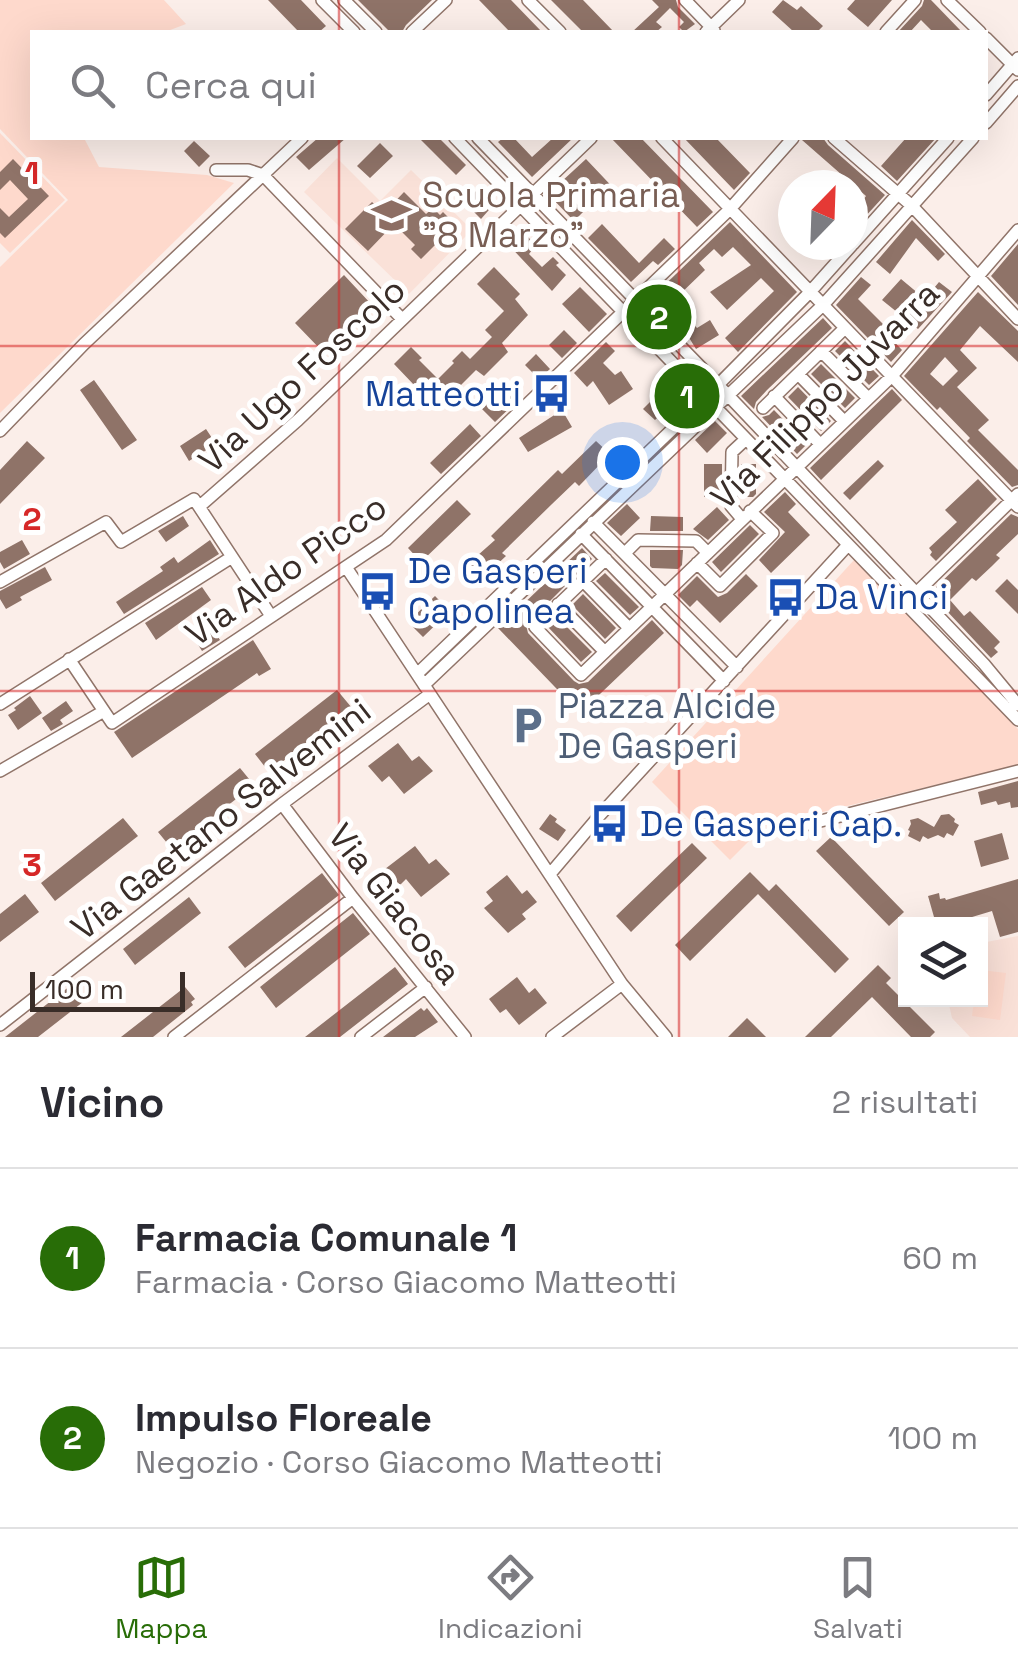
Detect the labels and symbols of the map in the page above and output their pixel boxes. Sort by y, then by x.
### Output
text: 1 [25,153,39,193]
north arrow [778,170,868,260]
place label: Scuola Primaria "8 Marzo" [422,173,680,257]
school or university icon: Scuola Primaria "8 Marzo" [371,194,413,236]
street label: Via Ugo Foscolo [189,268,415,482]
street label: Via Filippo Juvarra [701,271,949,519]
pin: 2 [626,280,692,354]
pin: 1 [654,358,720,434]
place label: Matteotti [365,372,521,416]
bus stop icon: Matteotti [530,373,572,415]
your location [597,437,648,488]
street label: Via Aldo Picco [177,484,395,656]
text: 2 [22,499,42,539]
place label: De Gasperi Capolinea [408,549,587,633]
bus stop icon: De Gasperi Capolinea [357,570,399,612]
place label: Da Vinci [815,575,948,619]
bus stop icon: Da Vinci [764,576,806,618]
place label: Piazza Alcide De Gasperi [558,684,776,768]
street label: Via Gaetano Salvemini [62,688,380,950]
parking icon: Piazza Alcide De Gasperi [507,705,549,747]
place label: De Gasperi Cap. [640,802,902,846]
bus stop icon: De Gasperi Cap. [589,803,631,845]
street label: Via Giacosa [319,815,471,993]
text: 3 [22,845,42,885]
scale bar [30,967,185,1011]

